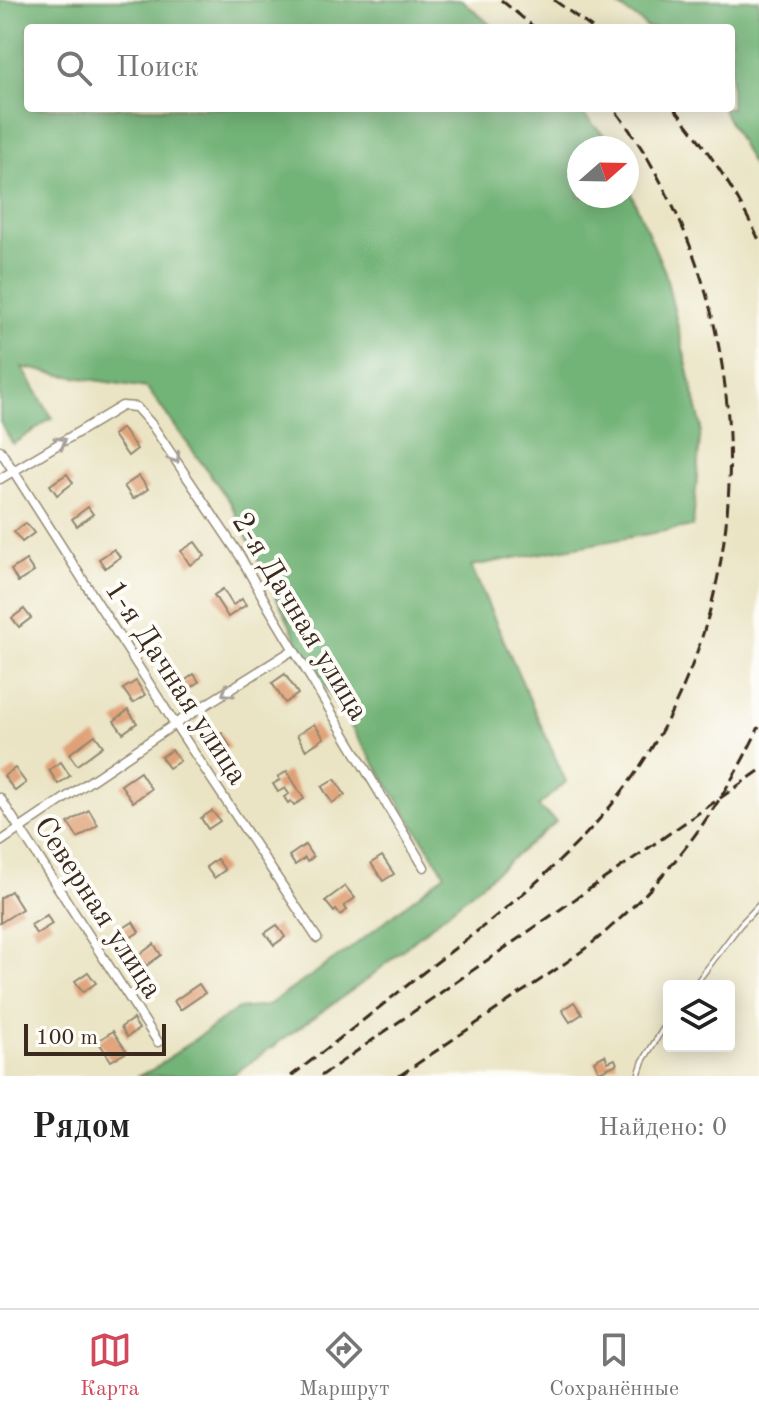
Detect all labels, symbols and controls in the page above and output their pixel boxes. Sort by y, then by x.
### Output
search box [24,24,735,112]
icon: search [52,46,96,90]
text: Поиск [116,53,199,83]
north arrow [567,136,639,208]
one-way arrow [52,436,67,452]
one-way arrow [165,449,180,464]
street label: 2-я Дачная улица [226,508,373,726]
street label: 1-я Дачная улица [98,576,252,791]
one-way arrow [221,682,236,697]
street label: Северная улица [28,812,167,1004]
map controls [663,980,735,1052]
button: layers [663,980,735,1052]
scale bar [24,1020,166,1056]
text: 100 m [36,1027,98,1049]
text: Рядом [32,1111,131,1145]
text: Найдено: 0 [598,1115,727,1141]
tab: Карта [80,1328,139,1403]
tab: Маршрут [299,1328,390,1403]
tab: Сохранённые [549,1328,679,1403]

